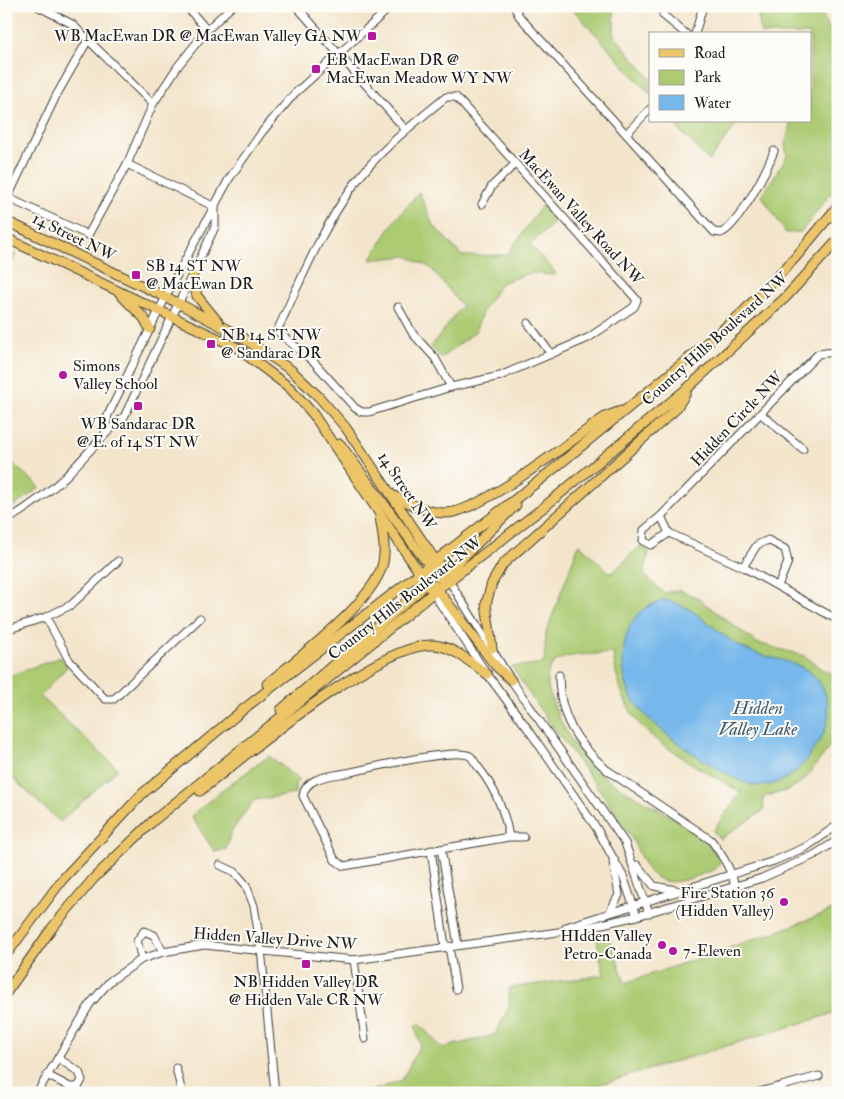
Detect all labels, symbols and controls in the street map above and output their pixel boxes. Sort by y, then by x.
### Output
place label: WB MacEwan DR @ MacEwan Valley GA NW [53,26,363,46]
marker: WB MacEwan DR @ MacEwan Valley GA NW [366,30,378,42]
legend [649,32,812,122]
text: Road [694,44,726,63]
place label: EB MacEwan DR @ MacEwan Meadow WY NW [326,50,513,88]
marker: EB MacEwan DR @ MacEwan Meadow WY NW [310,63,322,75]
text: Park [694,68,721,87]
text: Water [693,94,731,113]
street label: MacEwan Valley Road NW [514,145,648,290]
street label: 14 Street NW [29,208,120,266]
place label: SB 14 ST NW @ MacEwan DR [146,256,254,294]
street label: Country Hills Boulevard NW [638,267,793,410]
marker: SB 14 ST NW @ MacEwan DR [130,269,142,281]
place label: NB 14 ST NW @ Sandarac DR [221,325,322,363]
marker: NB 14 ST NW @ Sandarac DR [205,338,217,350]
place label: Simons Valley School [73,356,158,394]
street label: Hidden Circle NW [687,367,788,471]
marker: Simons Valley School [57,369,69,381]
marker: WB Sandarac DR @ E. of 14 ST NW [132,400,144,412]
place label: WB Sandarac DR @ E. of 14 ST NW [77,414,200,452]
street label: 14 Street NW [373,448,441,535]
street label: Country Hills Boulevard NW [324,531,487,664]
water label: Hidden Valley Lake [719,697,798,741]
place label: Fire Station 36 (Hidden Valley) [676,883,775,921]
marker: Fire Station 36 (Hidden Valley) [778,896,790,908]
street label: Hidden Valley Drive NW [193,923,358,955]
place label: HIdden Valley Petro-Canada [560,926,653,964]
marker: HIdden Valley Petro-Canada [656,939,668,951]
place label: 7-Eleven [683,941,741,961]
marker: 7-Eleven [667,945,679,957]
marker: NB Hidden Valley DR @ Hidden Vale CR NW [300,958,312,970]
place label: NB Hidden Valley DR @ Hidden Vale CR NW [229,972,384,1010]

